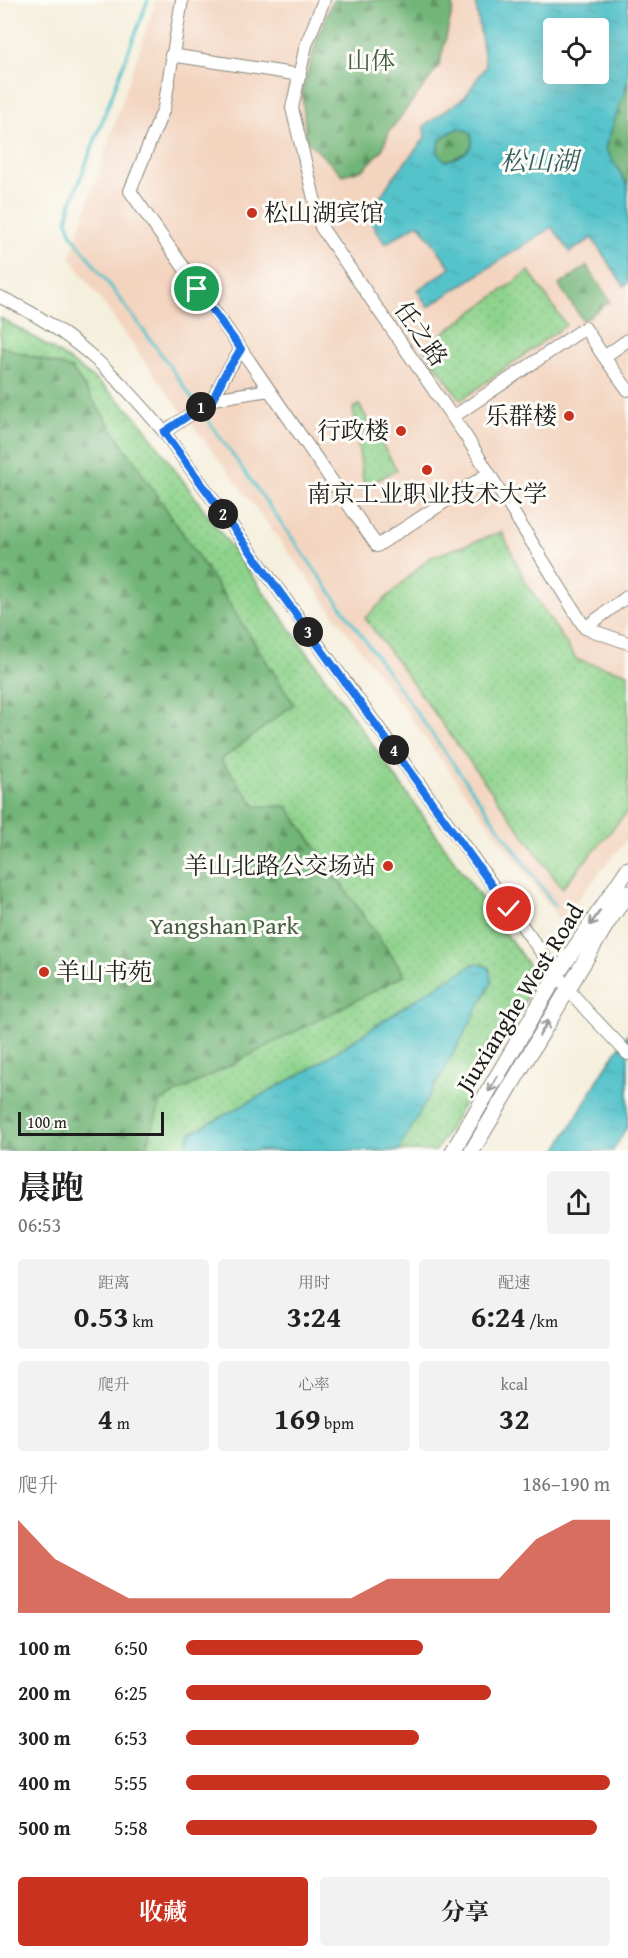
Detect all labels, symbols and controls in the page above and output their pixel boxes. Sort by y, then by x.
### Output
map controls [543,18,609,84]
button: locate [543,18,609,84]
park label: 山体 [347,43,395,78]
water label: 松山湖 [500,141,582,180]
place label: 松山湖宾馆 [264,195,384,230]
marker: 松山湖宾馆 [245,206,259,220]
pin [171,263,222,314]
icon: arrive [180,272,213,305]
street label: 任之路 [386,294,456,373]
pin: 1 [186,392,216,422]
text: 1 [197,395,205,419]
place label: 乐群楼 [485,398,557,433]
marker: 乐群楼 [562,409,576,423]
place label: 行政楼 [317,413,389,448]
marker: 行政楼 [394,424,408,438]
marker: 南京工业职业技术大学 [420,463,434,477]
place label: 南京工业职业技术大学 [307,476,547,511]
pin: 2 [208,499,238,529]
text: 2 [219,502,227,526]
pin: 3 [293,617,323,647]
text: 3 [304,620,312,644]
pin: 4 [379,735,409,765]
text: 4 [390,738,398,762]
place label: 羊山北路公交场站 [184,848,376,883]
marker: 羊山北路公交场站 [381,859,395,873]
pin [483,883,534,934]
icon: check [492,892,525,925]
street label: Jiuxianghe West Road [446,896,592,1102]
park label: Yangshan Park [149,908,299,943]
one-way arrow [589,909,601,925]
place label: 羊山书苑 [56,954,152,989]
marker: 羊山书苑 [37,965,51,979]
one-way arrow [539,1020,551,1037]
one-way arrow [487,1074,498,1092]
scale bar [18,1109,164,1136]
text: 100 m [27,1110,67,1134]
text: 晨跑 [18,1163,84,1211]
button: share [547,1171,610,1234]
text: 06:53 [18,1210,61,1239]
text: 距离 [98,1270,130,1294]
text: 用时 [298,1270,330,1294]
text: 配速 [498,1270,530,1294]
text: 0.53 [74,1294,129,1338]
text: 3:24 [286,1294,342,1338]
text: 6:24 [471,1294,526,1338]
text: km [129,1309,154,1333]
text: /km [526,1309,558,1333]
text: 爬升 [98,1372,130,1396]
text: 心率 [298,1372,330,1396]
text: kcal [501,1372,528,1396]
text: 4 [98,1396,113,1440]
text: 169 [274,1396,321,1440]
text: 32 [499,1396,530,1440]
text: m [113,1411,130,1435]
text: bpm [321,1411,354,1435]
text: 186–190 m [522,1469,610,1498]
text: 爬升 [18,1470,58,1499]
text: 100 m [18,1633,71,1662]
text: 6:50 [114,1633,148,1662]
text: 200 m [18,1678,71,1707]
text: 6:25 [114,1678,148,1707]
text: 300 m [18,1723,71,1752]
text: 6:53 [114,1723,148,1752]
text: 400 m [18,1768,71,1797]
text: 5:55 [114,1768,148,1797]
text: 500 m [18,1813,71,1842]
text: 5:58 [114,1813,148,1842]
button: 收藏 [18,1877,308,1946]
button: 分享 [320,1877,610,1946]

